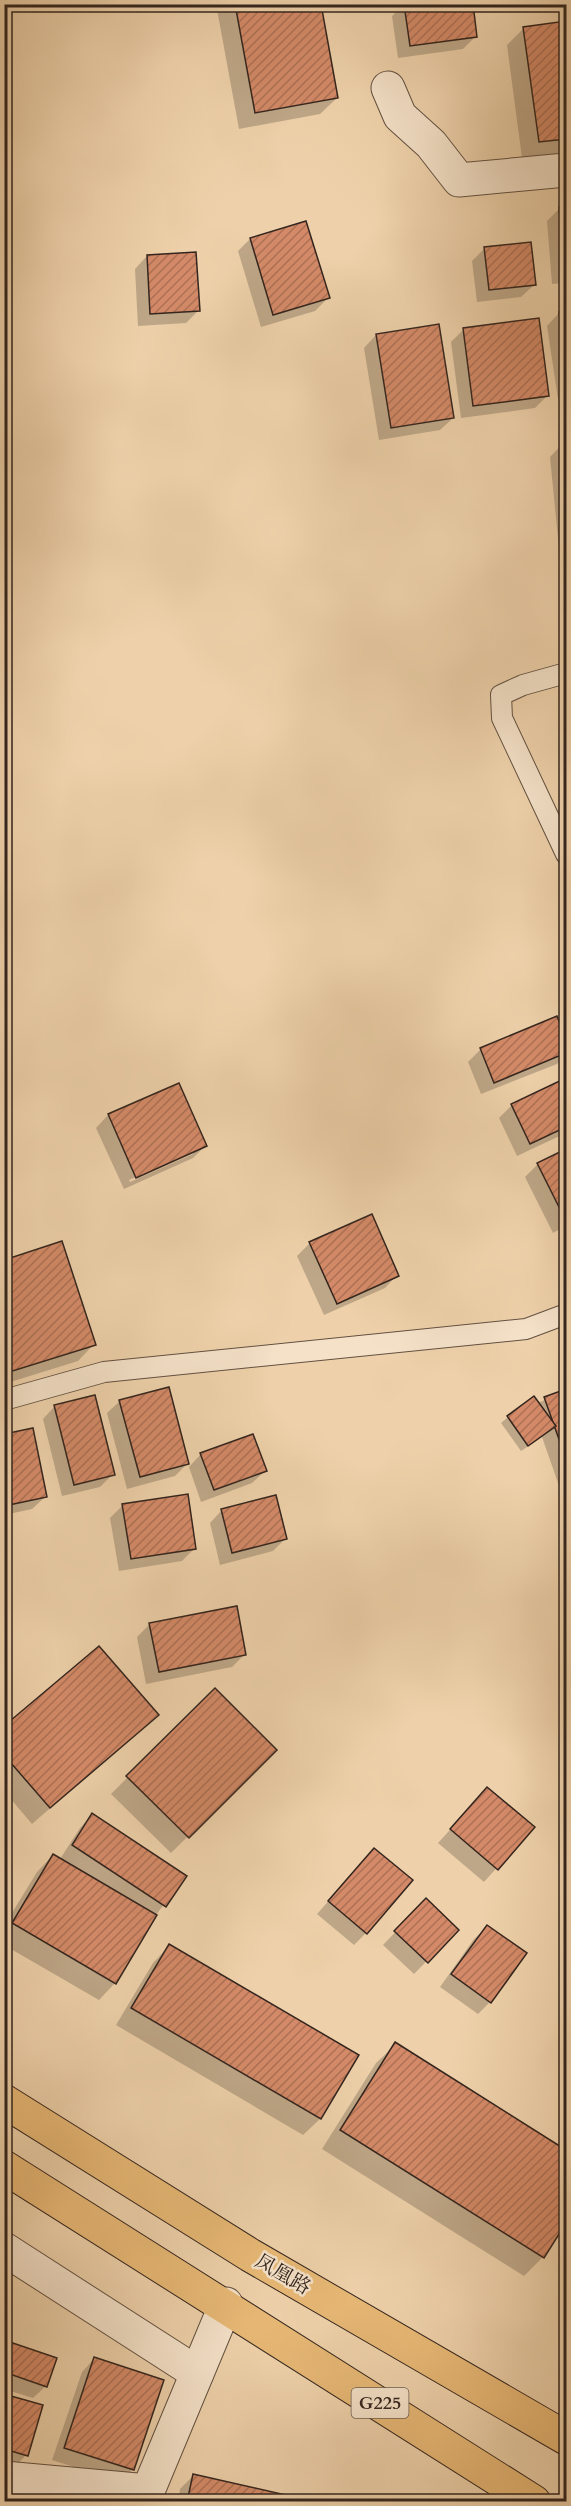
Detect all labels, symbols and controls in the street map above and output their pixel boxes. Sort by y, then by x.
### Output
street label: 凤凰路 [250,2247,316,2301]
road number: G225 [352,2388,409,2418]

